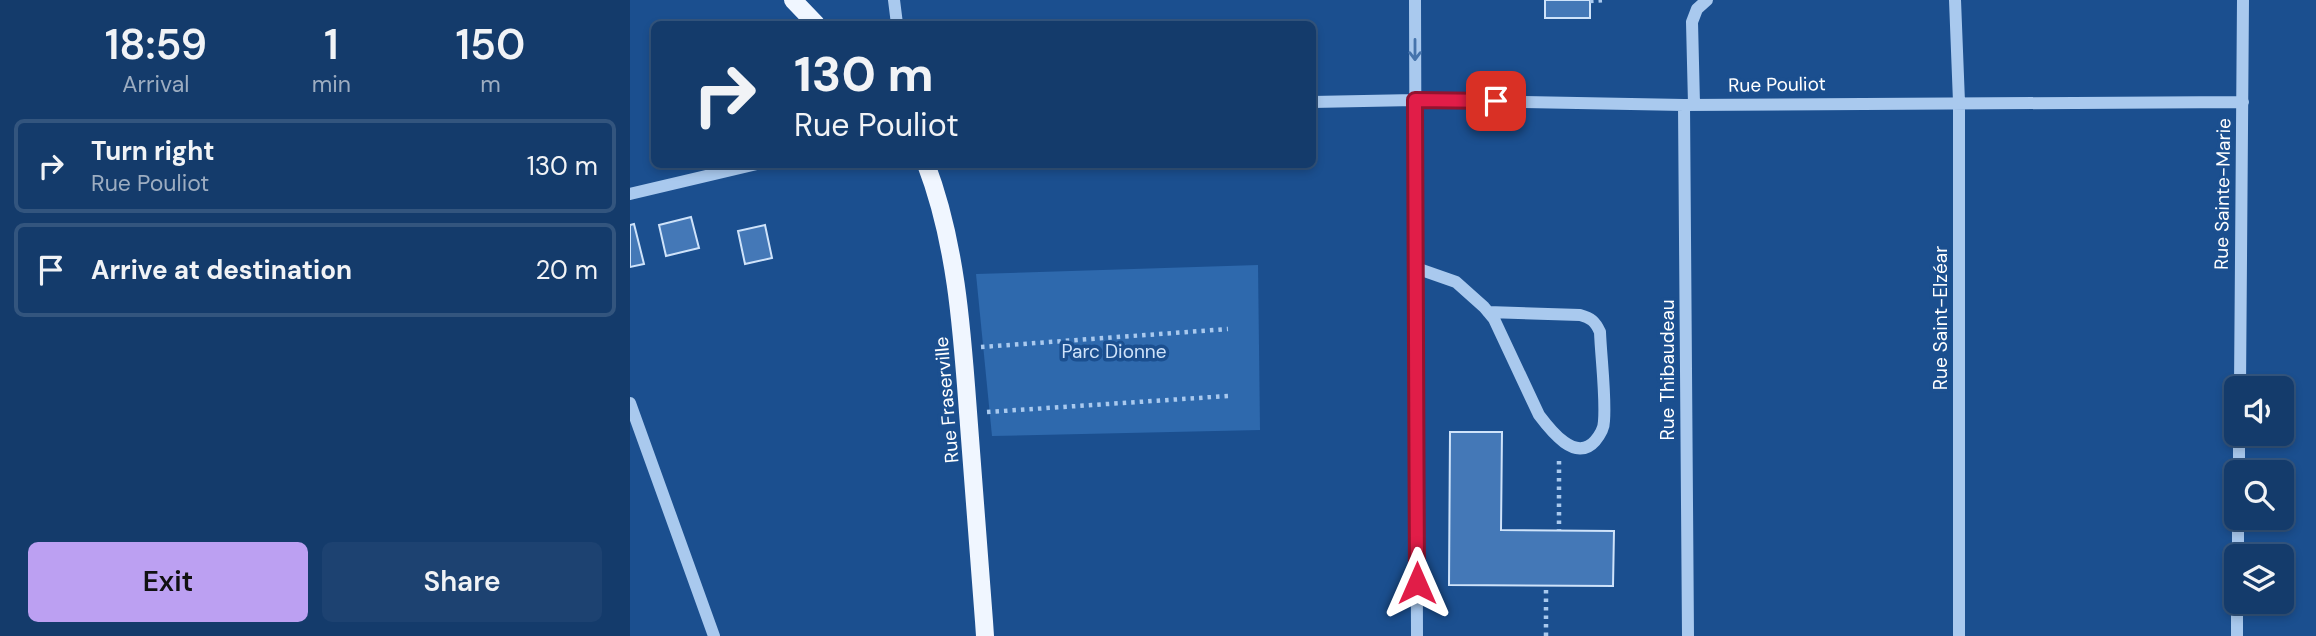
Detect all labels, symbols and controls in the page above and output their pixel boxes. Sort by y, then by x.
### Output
text: 18:59 [105,17,207,72]
text: 1 [324,17,339,72]
text: 150 [455,17,525,72]
one-way arrow [1408,38,1422,61]
text: 130 m [794,42,934,106]
icon: right [679,49,770,140]
text: Arrival [122,69,189,99]
text: min [312,69,351,99]
text: m [480,69,501,99]
pin [1466,71,1526,131]
street label: Rue Pouliot [1728,71,1826,98]
icon: arrive [1477,82,1515,120]
text: Rue Pouliot [794,104,959,146]
street label: Rue Sainte-Marie [2209,118,2236,270]
text: Turn right [91,134,215,168]
icon: right [32,147,70,185]
text: 130 m [527,149,598,183]
text: Rue Pouliot [91,168,209,198]
street label: Rue Saint-Elzéar [1928,246,1953,390]
icon: arrive [32,251,70,289]
text: Arrive at destination [91,253,352,287]
text: 20 m [535,253,598,287]
street label: Rue Thibaudeau [1655,299,1680,441]
street label: Rue Fraserville [929,336,964,464]
park label: Parc Dionne [1061,339,1167,364]
map controls [2224,376,2294,614]
button: sound [2224,376,2294,446]
button: search [2224,460,2294,530]
button: Exit [28,542,308,622]
button: Share [322,542,602,622]
button: layers [2224,544,2294,614]
position arrow [1380,546,1454,620]

